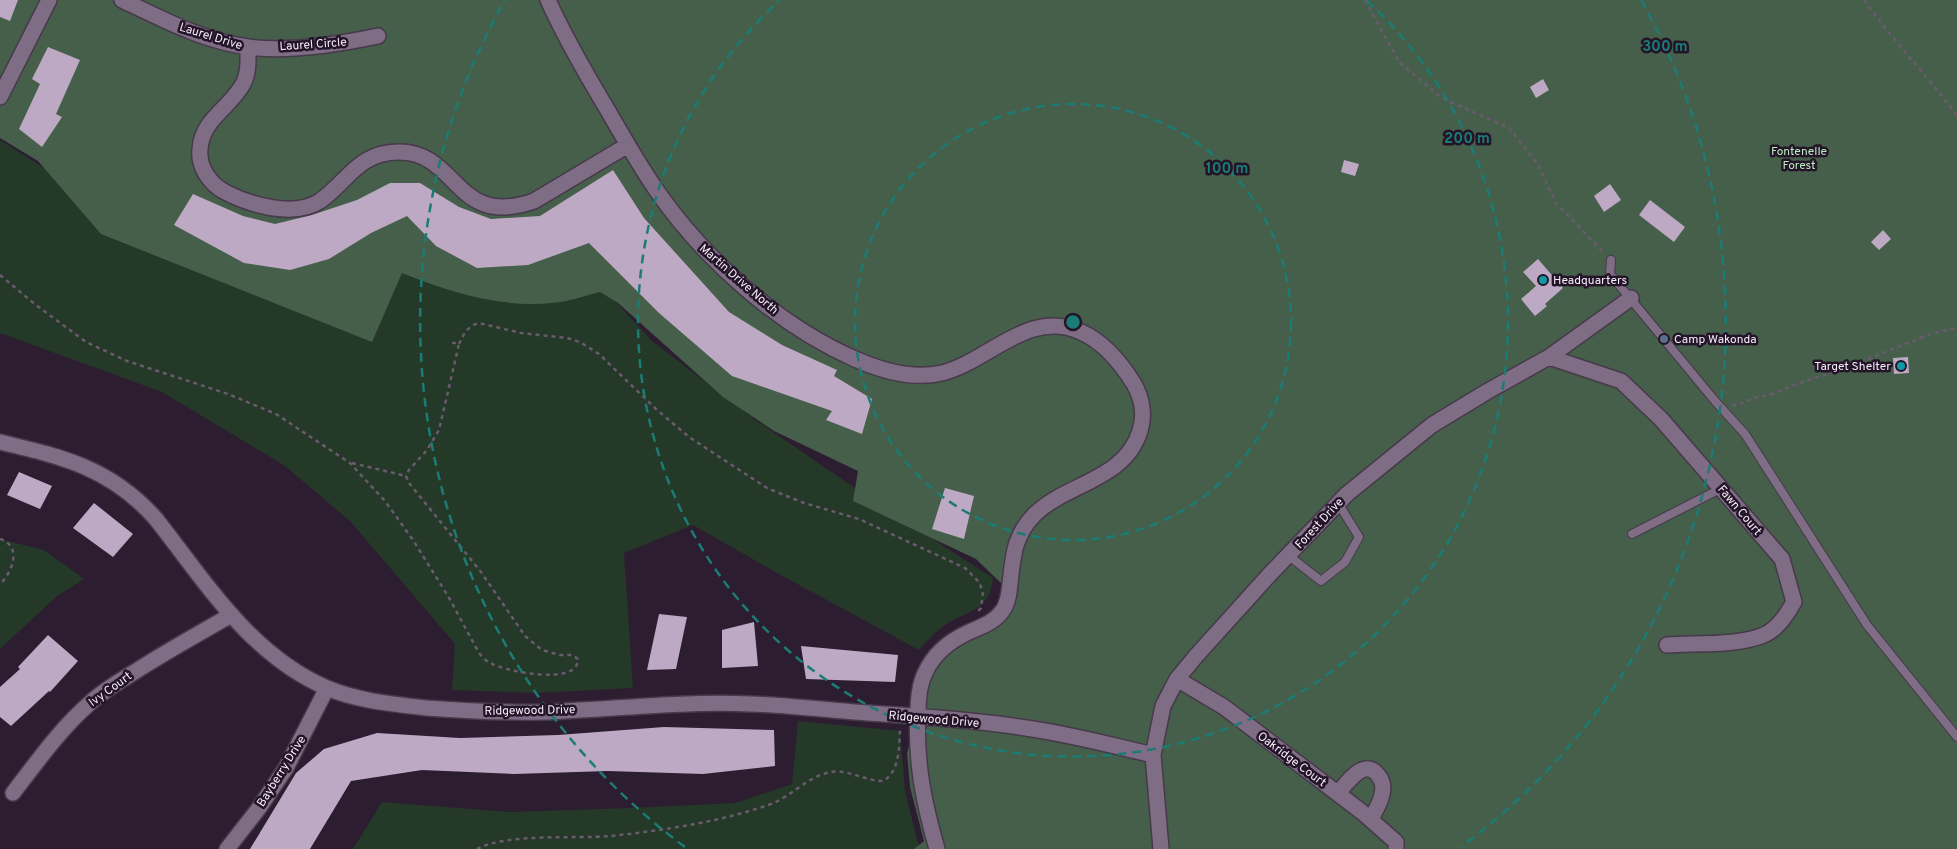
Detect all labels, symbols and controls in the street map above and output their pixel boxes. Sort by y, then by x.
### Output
street label: Laurel Drive [177,20,244,54]
street label: Laurel Circle [279,35,347,55]
text: 300 m [1642,38,1688,57]
text: 200 m [1444,130,1490,149]
park label: Fontenelle Forest [1771,144,1827,174]
text: 100 m [1206,160,1248,179]
street label: Martin Drive North [695,241,781,319]
place label: Headquarters [1553,273,1627,289]
marker: Headquarters [1537,274,1549,286]
centre of rings [1064,313,1082,331]
place label: Camp Wakonda [1674,332,1757,348]
marker: Camp Wakonda [1658,333,1670,345]
place label: Target Shelter [1814,359,1891,375]
marker: Target Shelter [1895,360,1907,372]
street label: Fawn Court [1714,482,1765,539]
street label: Forest Drive [1292,495,1348,553]
street label: Ivy Court [86,669,135,711]
street label: Ridgewood Drive [484,702,576,720]
street label: Ridgewood Drive [888,708,980,732]
street label: Oakridge Court [1254,729,1329,791]
street label: Bayberry Drive [254,733,310,810]

